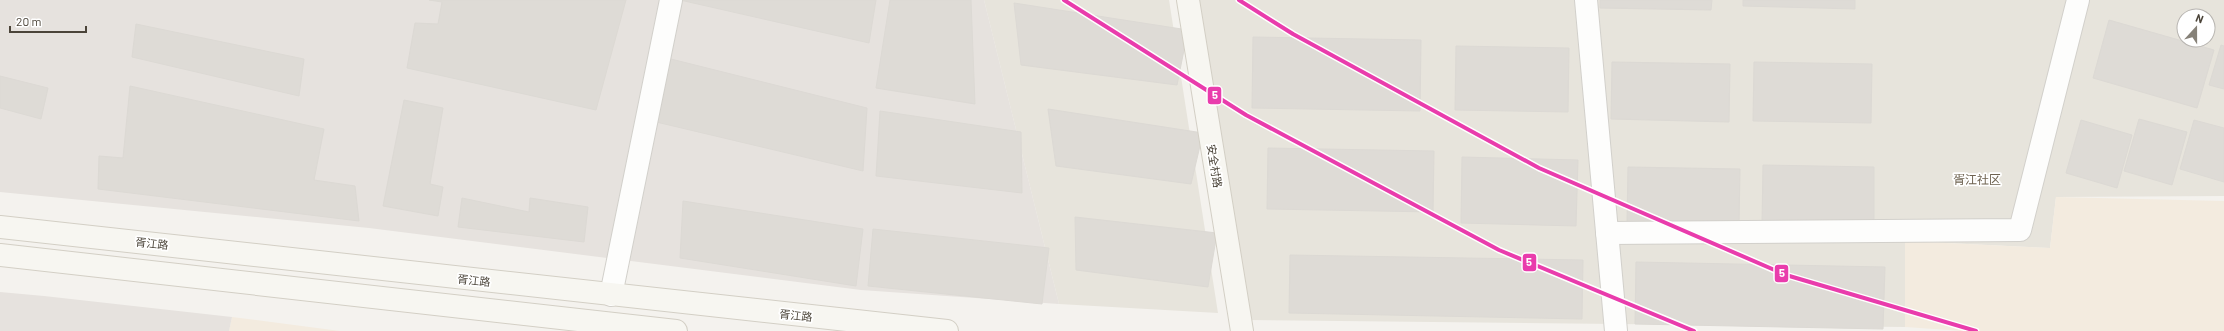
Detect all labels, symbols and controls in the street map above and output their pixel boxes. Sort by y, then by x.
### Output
scale bar [10,8,86,34]
north arrow [2176,8,2216,48]
text: N [2194,11,2206,26]
text: 20 m [16,14,42,28]
line badge: 5 [1207,86,1222,105]
text: 5 [1212,88,1218,101]
street label: 安全村路 [1205,143,1225,189]
district label: 胥江社区 [1953,172,2001,186]
street label: 胥江路 [135,235,169,251]
line badge: 5 [1522,253,1537,272]
text: 5 [1526,255,1532,268]
line badge: 5 [1774,264,1789,283]
text: 5 [1779,266,1785,279]
street label: 胥江路 [457,272,491,288]
street label: 胥江路 [779,307,813,323]

